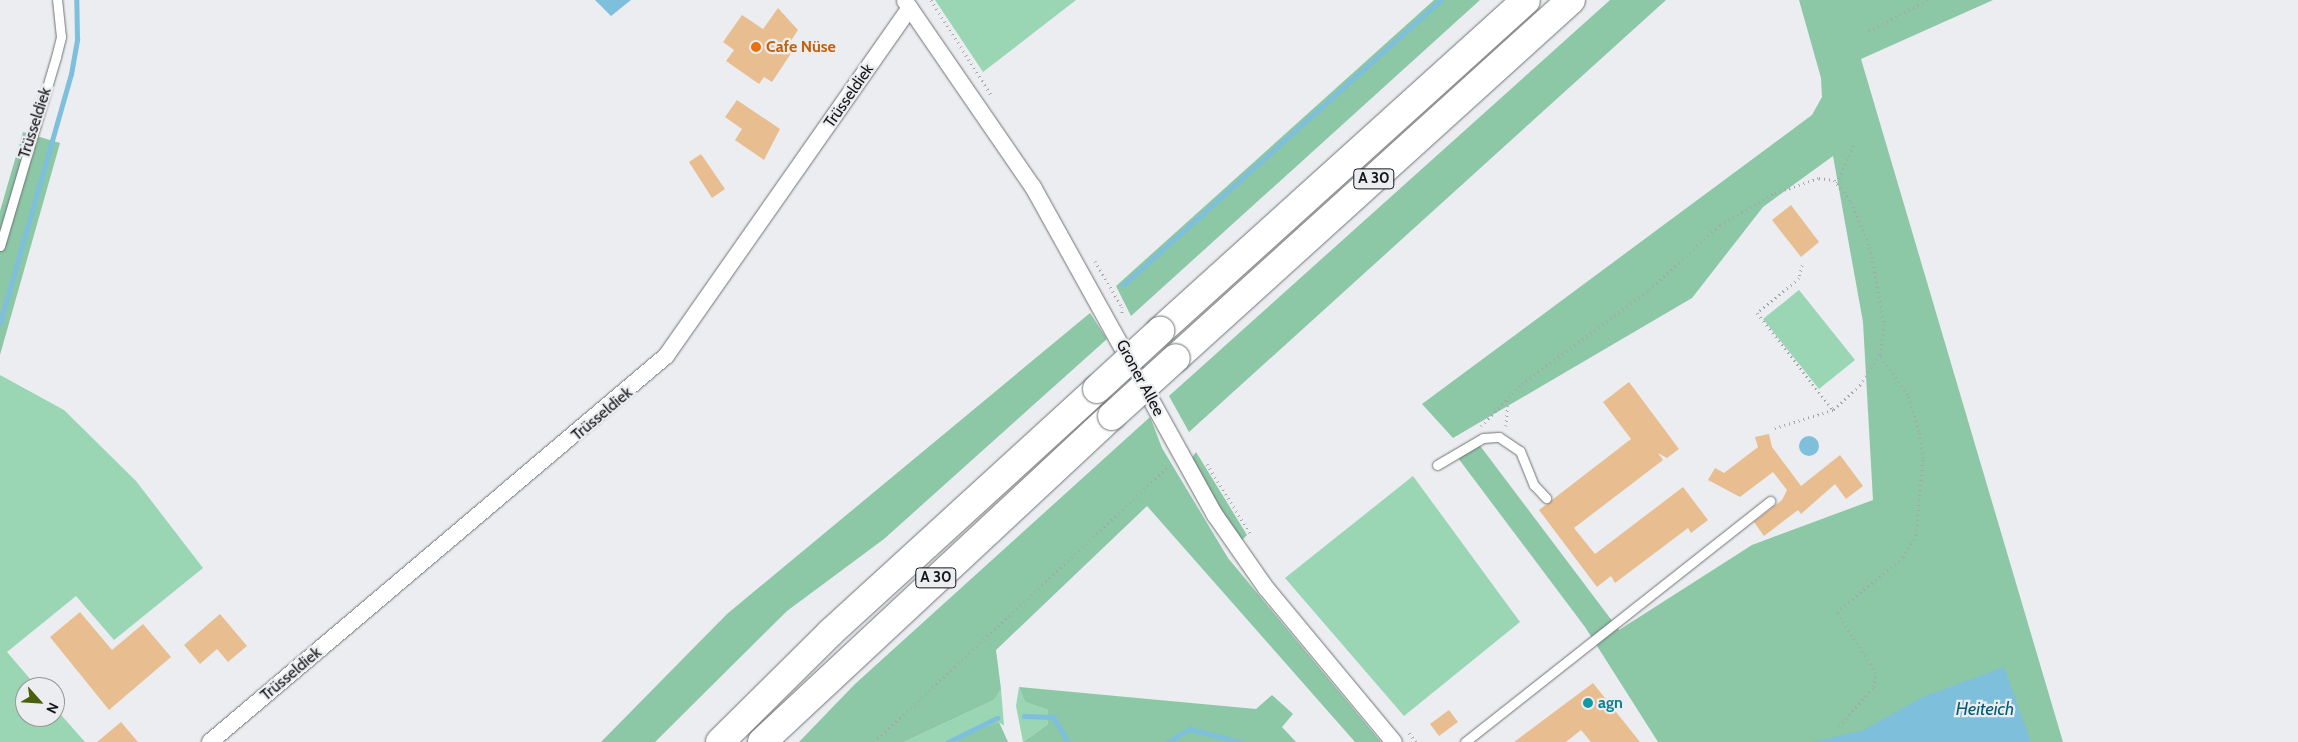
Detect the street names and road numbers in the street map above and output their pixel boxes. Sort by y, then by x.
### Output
street label: Trüsseldiek [820,60,878,132]
street label: Trüsseldiek [15,85,55,161]
road number: A 30 [1353,166,1395,192]
street label: Groner Allee [1112,337,1168,419]
street label: Trüsseldiek [568,383,636,445]
road number: A 30 [915,566,957,590]
street label: Trüsseldiek [257,643,325,705]

